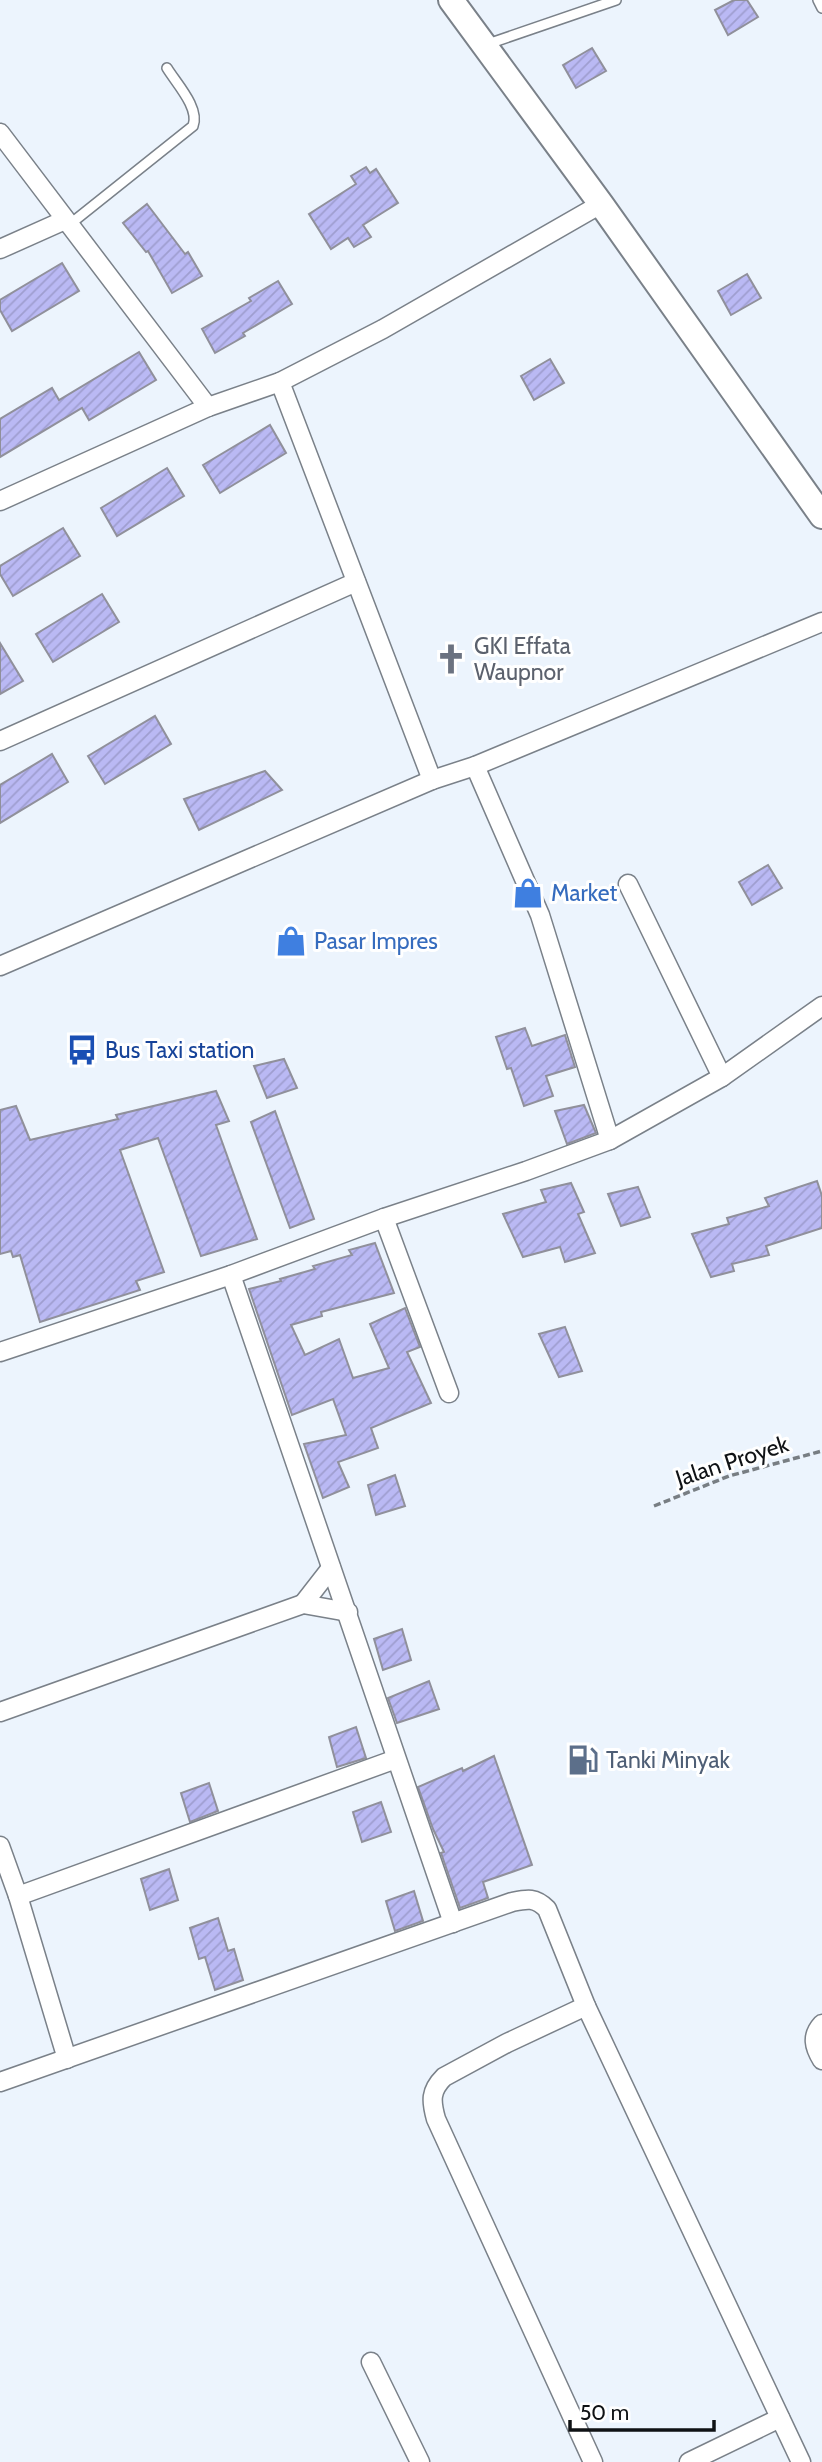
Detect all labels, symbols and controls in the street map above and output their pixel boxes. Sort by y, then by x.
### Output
place label: GKI Effata Waupnor [474,632,571,686]
church icon: GKI Effata Waupnor [434,642,468,676]
shop icon: Market [511,876,545,910]
place label: Market [551,879,617,907]
shop icon: Pasar Impres [274,924,308,958]
place label: Pasar Impres [314,927,438,955]
bus stop icon: Bus Taxi station [65,1033,99,1067]
place label: Bus Taxi station [105,1036,254,1064]
street label: Jalan Proyek [671,1429,793,1493]
fuel station icon: Tanki Minyak [566,1743,600,1777]
place label: Tanki Minyak [606,1746,730,1774]
scale bar [570,2388,714,2432]
text: 50 m [580,2400,629,2425]

